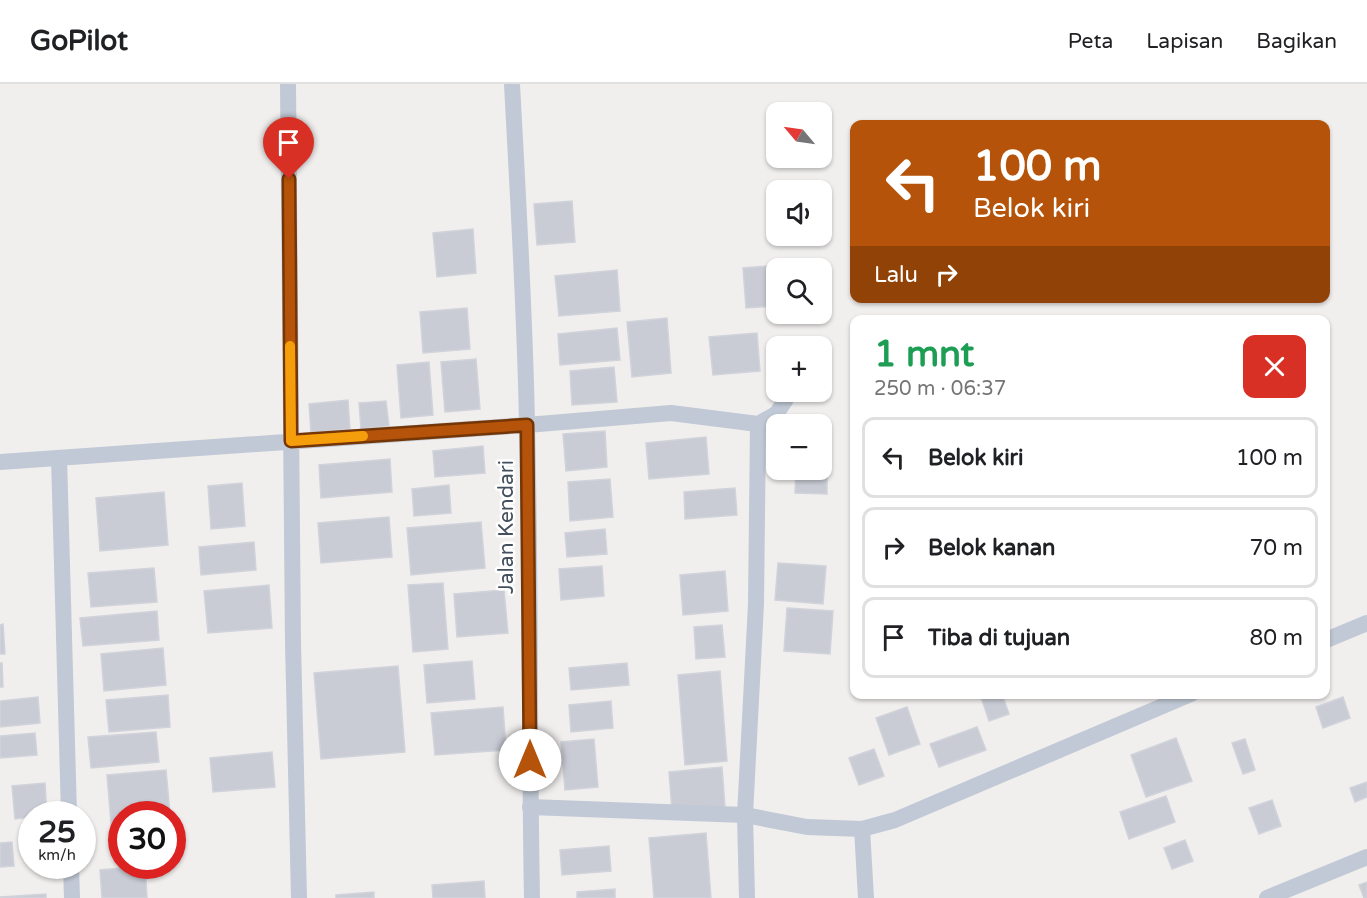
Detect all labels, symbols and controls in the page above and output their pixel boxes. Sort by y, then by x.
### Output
text: GoPilot [30,24,128,58]
text: Peta [1068,29,1113,54]
text: Lapisan [1146,29,1223,54]
text: Bagikan [1256,29,1337,54]
north arrow [766,102,832,168]
map controls [766,102,832,480]
pin [263,117,314,179]
icon: arrive [272,126,305,159]
text: 100 m [973,141,1102,192]
icon: left [874,144,952,222]
button: sound [766,180,832,246]
text: Belok kiri [973,192,1090,225]
button: search [766,258,832,324]
icon: right [930,258,963,291]
text: Lalu [874,262,918,288]
text: 1 mnt [874,333,974,376]
button: close [1243,335,1306,398]
button: + [766,336,832,402]
text: 250 m · 06:37 [874,377,1006,401]
button: − [766,414,832,480]
icon: left [877,441,910,474]
text: Belok kiri [928,445,1024,471]
text: 100 m [1236,445,1303,471]
street label: Jalan Kendari [494,460,519,594]
icon: right [877,531,910,564]
text: Belok kanan [928,535,1055,561]
text: 70 m [1249,535,1303,561]
icon: arrive [877,621,910,654]
text: Tiba di tujuan [928,625,1070,651]
text: 80 m [1249,625,1303,651]
position arrow [498,728,562,792]
speed limit sign: 30 [108,801,186,879]
text: 25 [38,814,76,851]
text: km/h [38,846,76,864]

